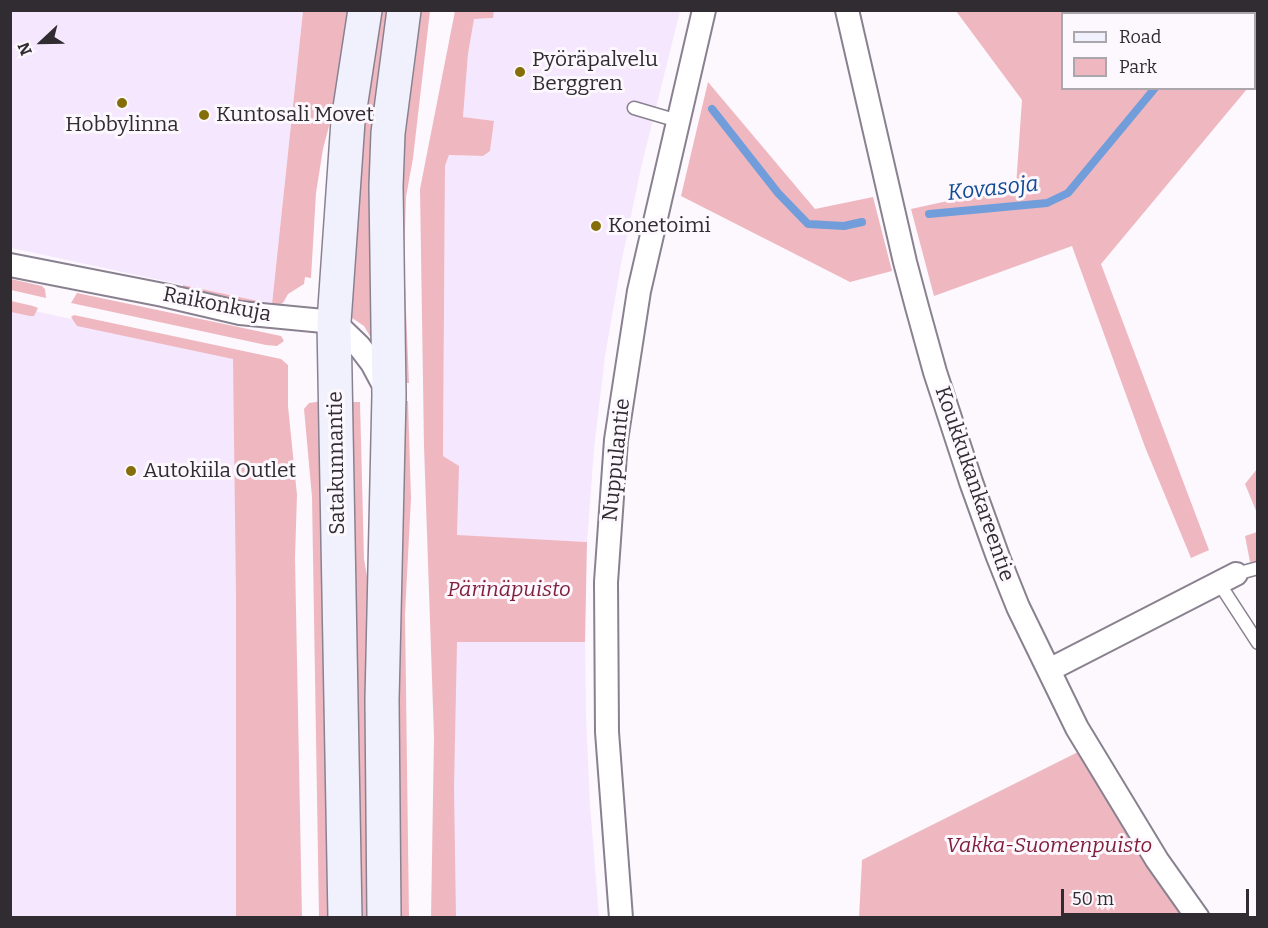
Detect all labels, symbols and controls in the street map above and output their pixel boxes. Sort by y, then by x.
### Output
north arrow [12,12,72,72]
legend [1061,12,1256,90]
text: Road [1119,26,1161,48]
text: N [14,40,36,58]
place label: Pyöräpalvelu Berggren [532,47,658,97]
text: Park [1119,56,1157,78]
marker: Pyöräpalvelu Berggren [513,65,527,79]
marker: Hobbylinna [115,96,129,110]
place label: Kuntosali Movet [216,102,374,128]
marker: Kuntosali Movet [197,108,211,122]
place label: Hobbylinna [65,112,179,138]
water label: Kovasoja [946,171,1040,207]
place label: Konetoimi [608,213,711,239]
marker: Konetoimi [589,219,603,233]
street label: Raikonkuja [161,282,273,328]
street label: Koukkukankareentie [929,383,1019,585]
street label: Satakunnantie [323,391,351,535]
street label: Nuppulantie [598,397,636,523]
place label: Autokiila Outlet [143,458,296,484]
marker: Autokiila Outlet [124,464,138,478]
park label: Pärinäpuisto [447,577,571,603]
park label: Vakka-Suomenpuisto [946,833,1152,859]
scale bar [1064,877,1252,915]
text: 50 m [1072,888,1114,910]

